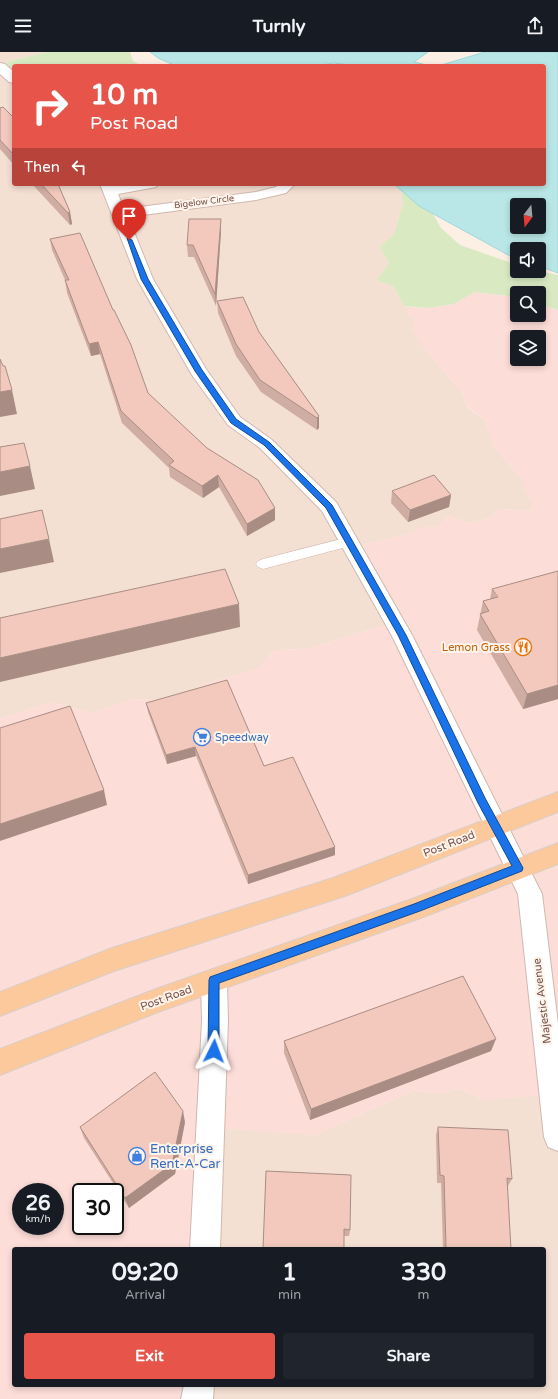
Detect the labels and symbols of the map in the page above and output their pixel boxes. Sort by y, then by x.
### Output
street label: Bigelow Circle [173,193,235,211]
north arrow [510,198,546,234]
pin [112,199,146,240]
restaurant icon: Lemon Grass [513,637,533,657]
place label: Lemon Grass [442,641,510,654]
supermarket icon: Speedway [192,727,212,747]
place label: Speedway [215,731,269,744]
street label: Post Road [422,828,477,860]
street label: Majestic Avenue [530,957,554,1045]
street label: Post Road [138,983,194,1013]
position arrow [193,1030,235,1072]
place label: Enterprise Rent-A-Car [150,1141,221,1172]
shop icon: Enterprise Rent-A-Car [127,1146,147,1166]
speed limit sign: 30 [72,1183,124,1235]

